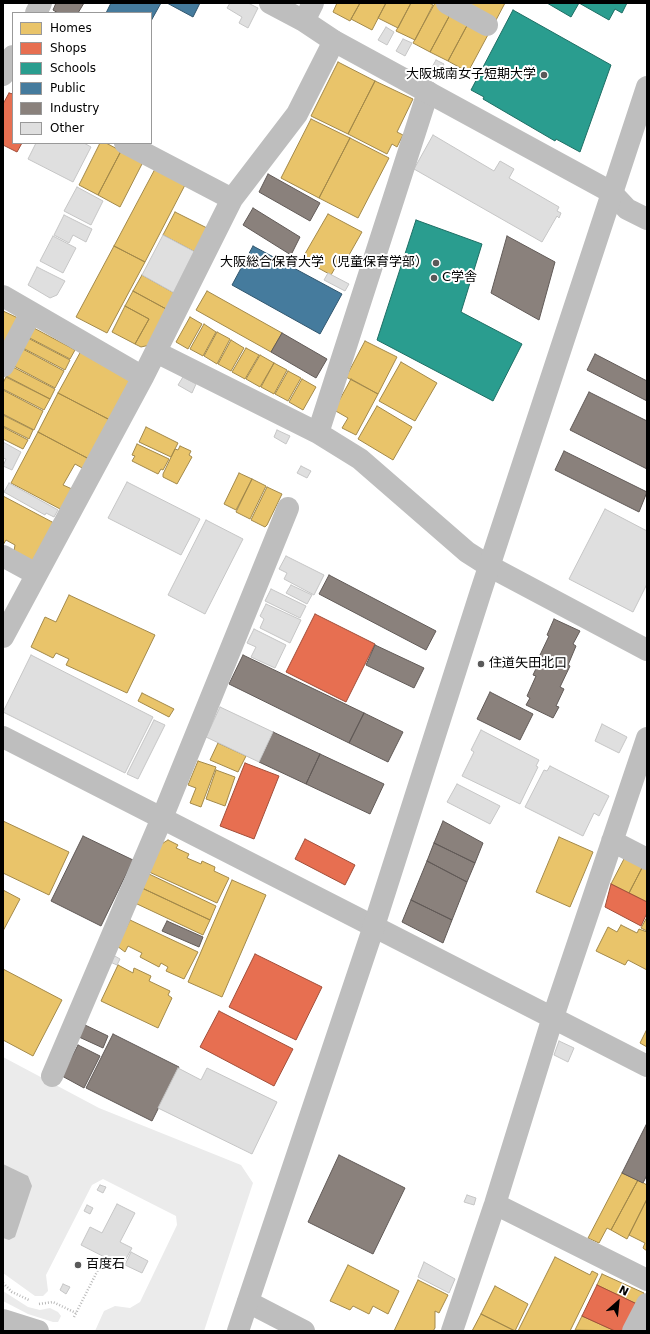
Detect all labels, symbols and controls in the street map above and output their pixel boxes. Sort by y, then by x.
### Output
legend [12,12,152,144]
text: Homes [50,21,92,35]
text: Shops [50,41,86,55]
text: Schools [50,61,96,75]
place label: 大阪城南女子短期大学 [406,67,536,83]
marker: 大阪城南女子短期大学 [539,70,549,80]
text: Public [50,81,86,95]
text: Industry [50,101,99,115]
text: Other [50,121,84,135]
place label: 大阪総合保育大学（児童保育学部） [220,255,428,271]
marker: 大阪総合保育大学（児童保育学部） [431,258,441,268]
place label: C学舎 [442,270,477,286]
marker: C学舎 [429,273,439,283]
place label: 住道矢田北口 [489,656,567,672]
marker: 住道矢田北口 [476,659,486,669]
place label: 百度石 [86,1257,125,1273]
marker: 百度石 [73,1260,83,1270]
north arrow [598,1282,638,1322]
text: N [617,1283,631,1299]

